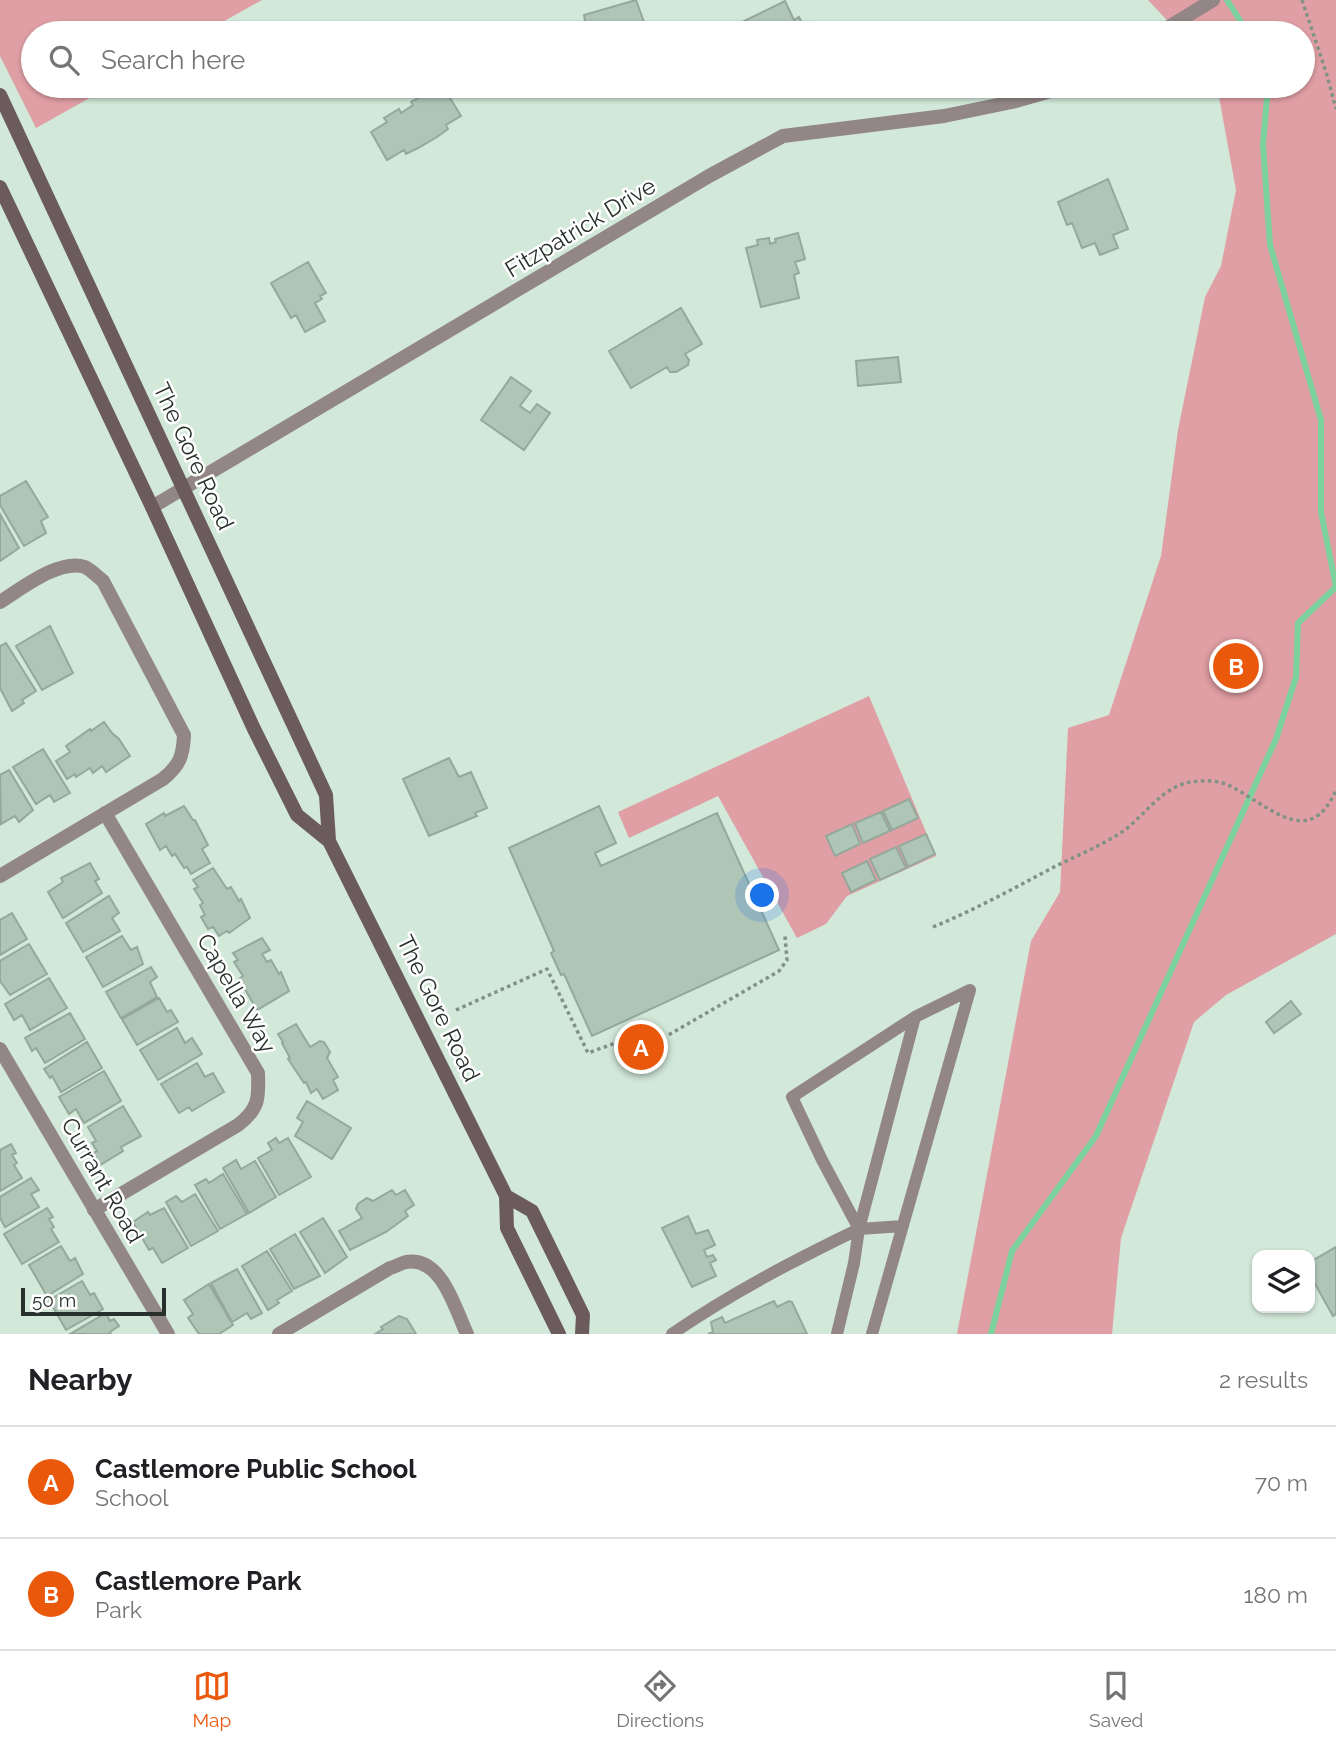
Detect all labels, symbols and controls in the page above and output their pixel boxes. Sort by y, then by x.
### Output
search box [21,21,1315,98]
icon: search [45,41,83,79]
text: Search here [101,45,245,75]
street label: Fitzpatrick Drive [500,172,660,282]
street label: The Gore Road [148,378,240,534]
pin: B [1213,640,1259,692]
your location [745,878,779,912]
street label: Capella Way [192,928,282,1058]
street label: The Gore Road [392,931,486,1085]
pin: A [618,1021,664,1073]
street label: Currant Road [56,1113,150,1247]
map controls [1252,1250,1315,1313]
button: layers [1252,1250,1315,1313]
scale bar [21,1285,166,1317]
text: 50 m [32,1289,76,1311]
text: Nearby [28,1362,132,1397]
text: 2 results [1219,1366,1308,1393]
text: Castlemore Public School [95,1454,417,1484]
text: A [43,1469,59,1496]
text: 70 m [1255,1469,1308,1496]
text: School [95,1484,169,1511]
text: Castlemore Park [95,1566,302,1596]
text: B [43,1581,59,1608]
text: 180 m [1243,1581,1308,1608]
text: Park [95,1596,142,1623]
tab: Map [193,1667,231,1731]
tab: Directions [616,1667,704,1731]
tab: Saved [1089,1667,1143,1731]

